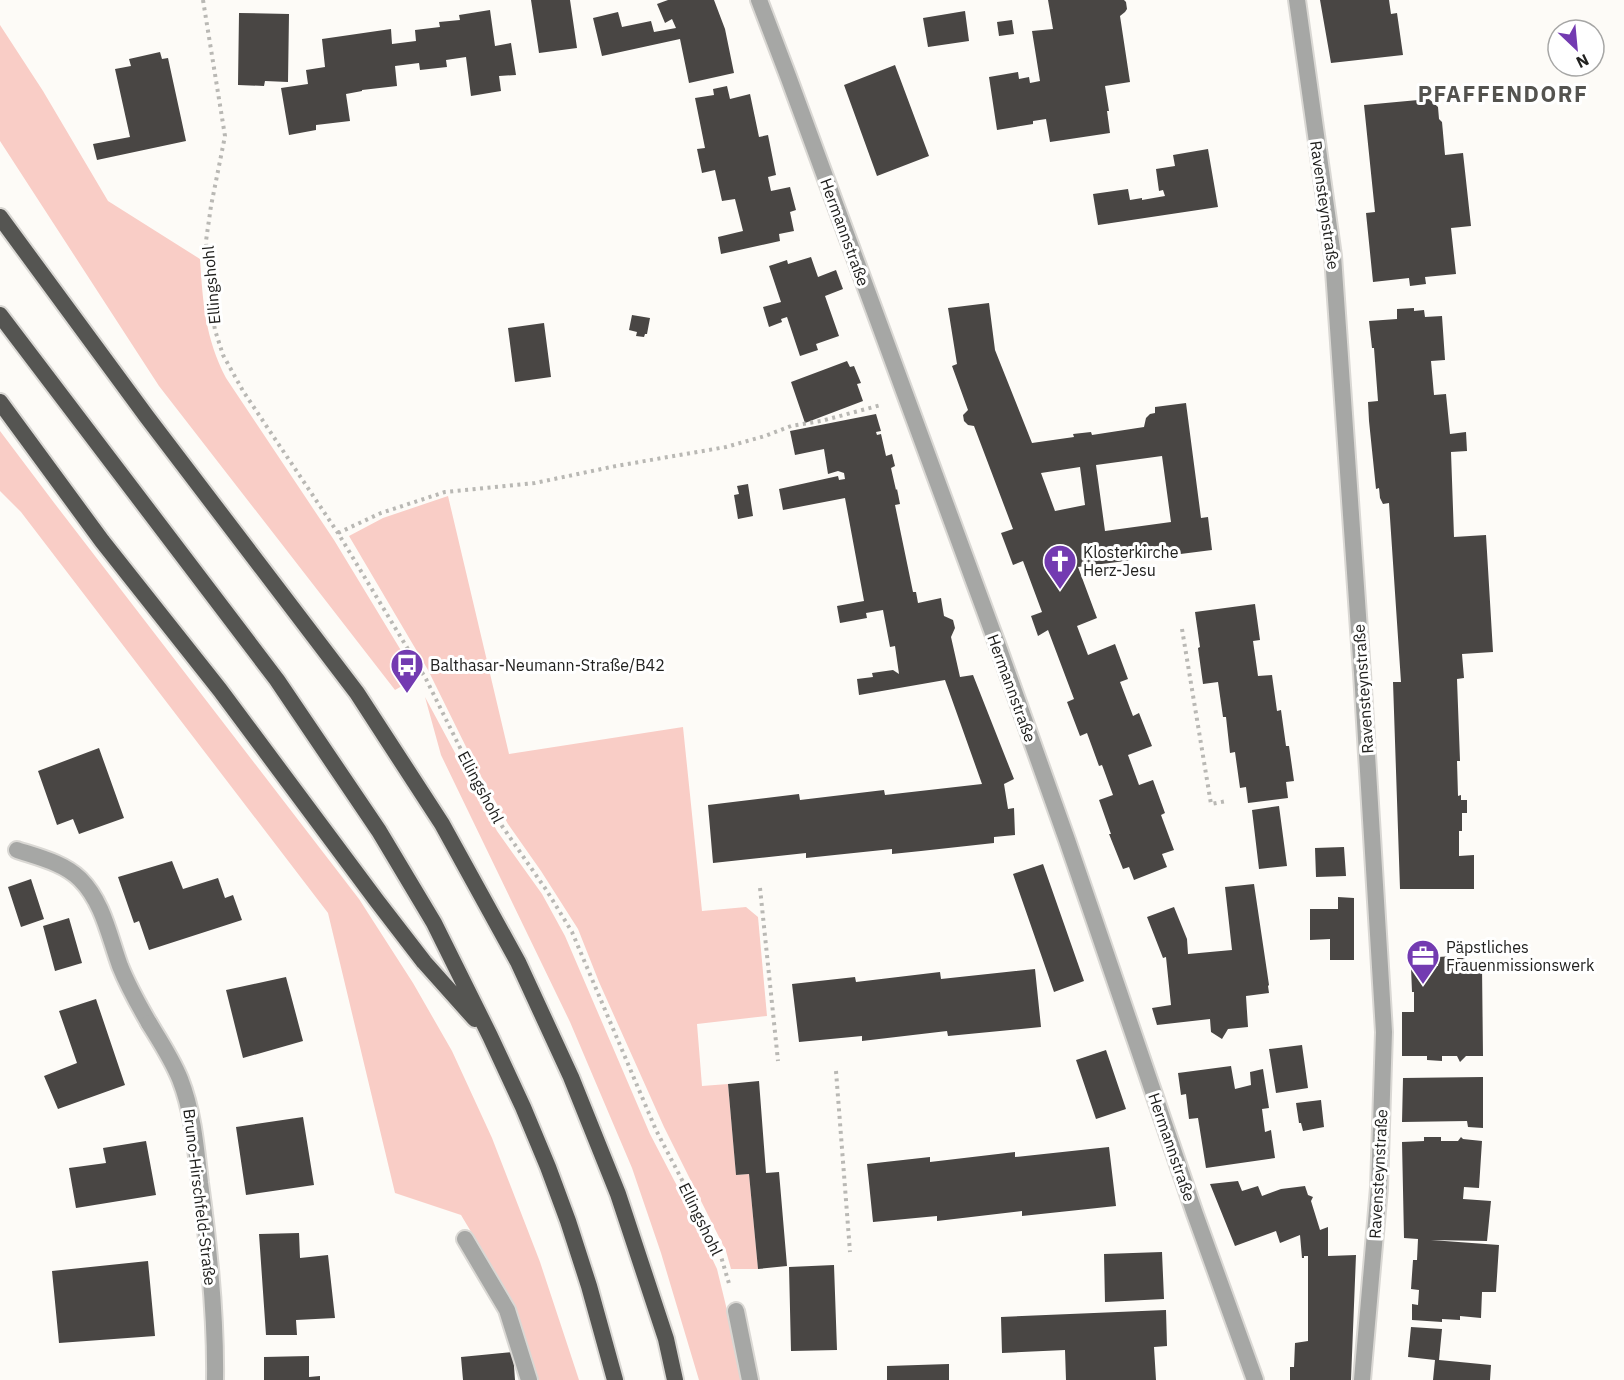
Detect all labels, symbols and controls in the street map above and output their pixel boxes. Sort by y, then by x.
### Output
north arrow [1546,18,1606,78]
text: N [1573,50,1592,73]
district label: PFAFFENDORF [1418,79,1588,108]
street label: Ravensteynstraße [1306,139,1344,271]
street label: Hermannstraße [816,175,874,289]
street label: Ellingshohl [198,245,224,325]
place label: Klosterkirche Herz-Jesu [1083,542,1179,580]
church icon: Klosterkirche Herz-Jesu [1042,543,1078,590]
street label: Ravensteynstraße [1348,623,1378,754]
street label: Hermannstraße [983,631,1041,745]
bus stop icon: Balthasar-Neumann-Straße/B42 [389,647,425,694]
place label: Balthasar-Neumann-Straße/B42 [430,655,665,675]
street label: Ellingshohl [454,748,508,826]
place label: Päpstliches Frauenmissionswerk [1446,937,1595,975]
office icon: Päpstliches Frauenmissionswerk [1405,938,1441,985]
street label: Hermannstraße [1144,1090,1200,1204]
street label: Bruno-Hirschfeld-Straße [179,1107,221,1287]
street label: Ravensteynstraße [1365,1108,1391,1239]
street label: Ellingshohl [675,1179,727,1259]

